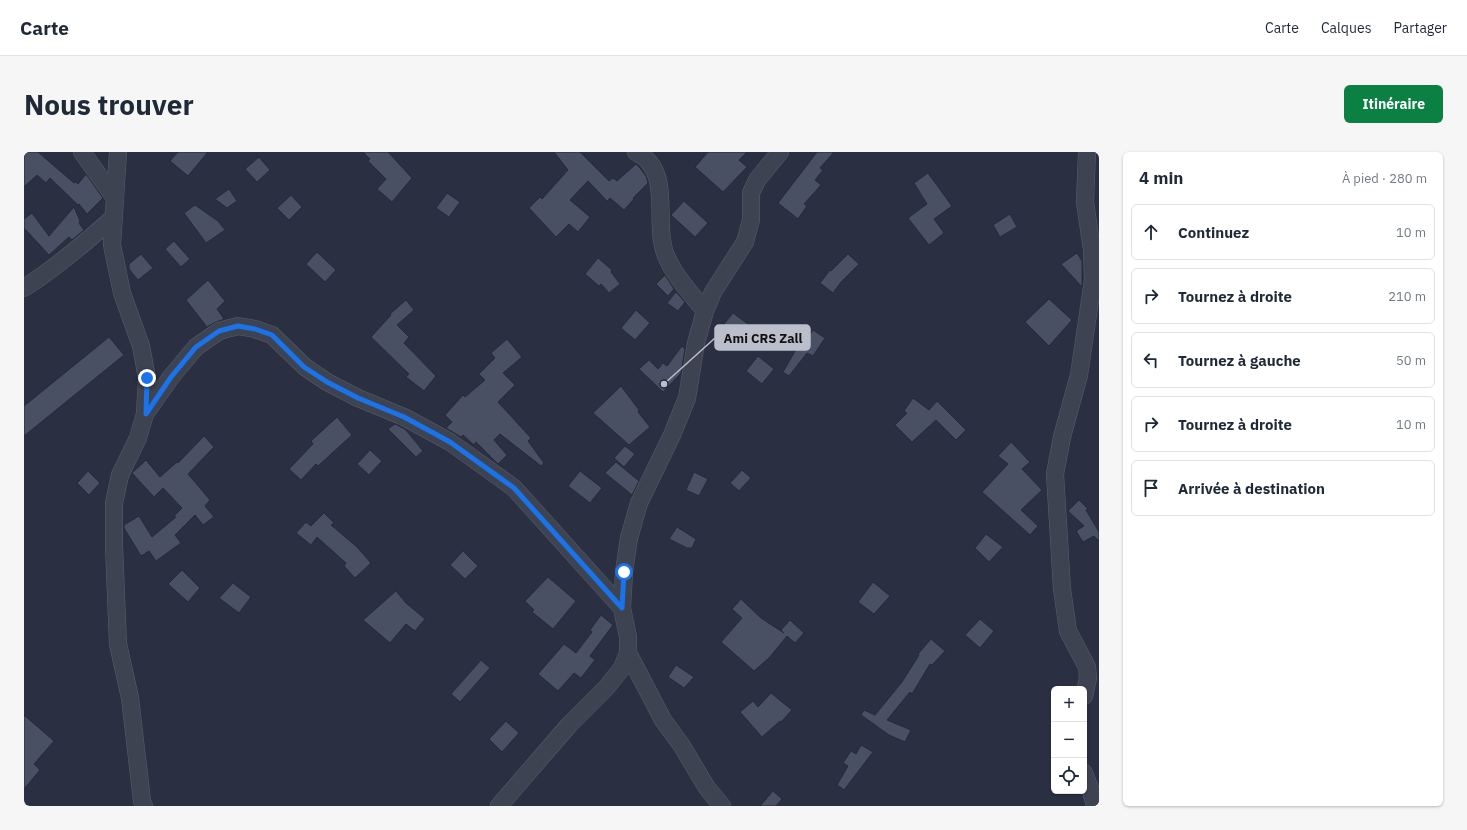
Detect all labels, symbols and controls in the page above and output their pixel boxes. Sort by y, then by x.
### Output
text: Carte [20,16,69,40]
text: Carte [1265,19,1299,37]
text: Calques [1321,19,1371,37]
text: Partager [1393,19,1447,37]
button: Itinéraire [1344,85,1443,123]
text: Nous trouver [24,86,194,123]
text: 4 min [1139,167,1183,189]
text: À pied · 280 m [1342,170,1427,187]
icon: ahead [1140,221,1162,243]
text: Continuez [1178,223,1249,242]
text: 10 m [1396,224,1426,241]
icon: right [1140,285,1162,307]
text: Tournez à droite [1178,287,1292,306]
text: 210 m [1388,288,1426,305]
callout: Ami CRS Zall [715,325,810,350]
text: Ami CRS Zall [724,330,802,347]
icon: left [1140,349,1162,371]
text: Tournez à gauche [1178,351,1301,370]
text: 50 m [1396,352,1426,369]
route end [138,369,156,387]
icon: right [1140,413,1162,435]
text: Tournez à droite [1178,415,1292,434]
text: 10 m [1396,416,1426,433]
icon: arrive [1140,477,1162,499]
text: Arrivée à destination [1178,479,1325,498]
route start [615,563,633,581]
map controls [1051,686,1087,794]
button: + [1051,686,1087,722]
button: − [1051,722,1087,758]
button: locate [1051,758,1087,794]

